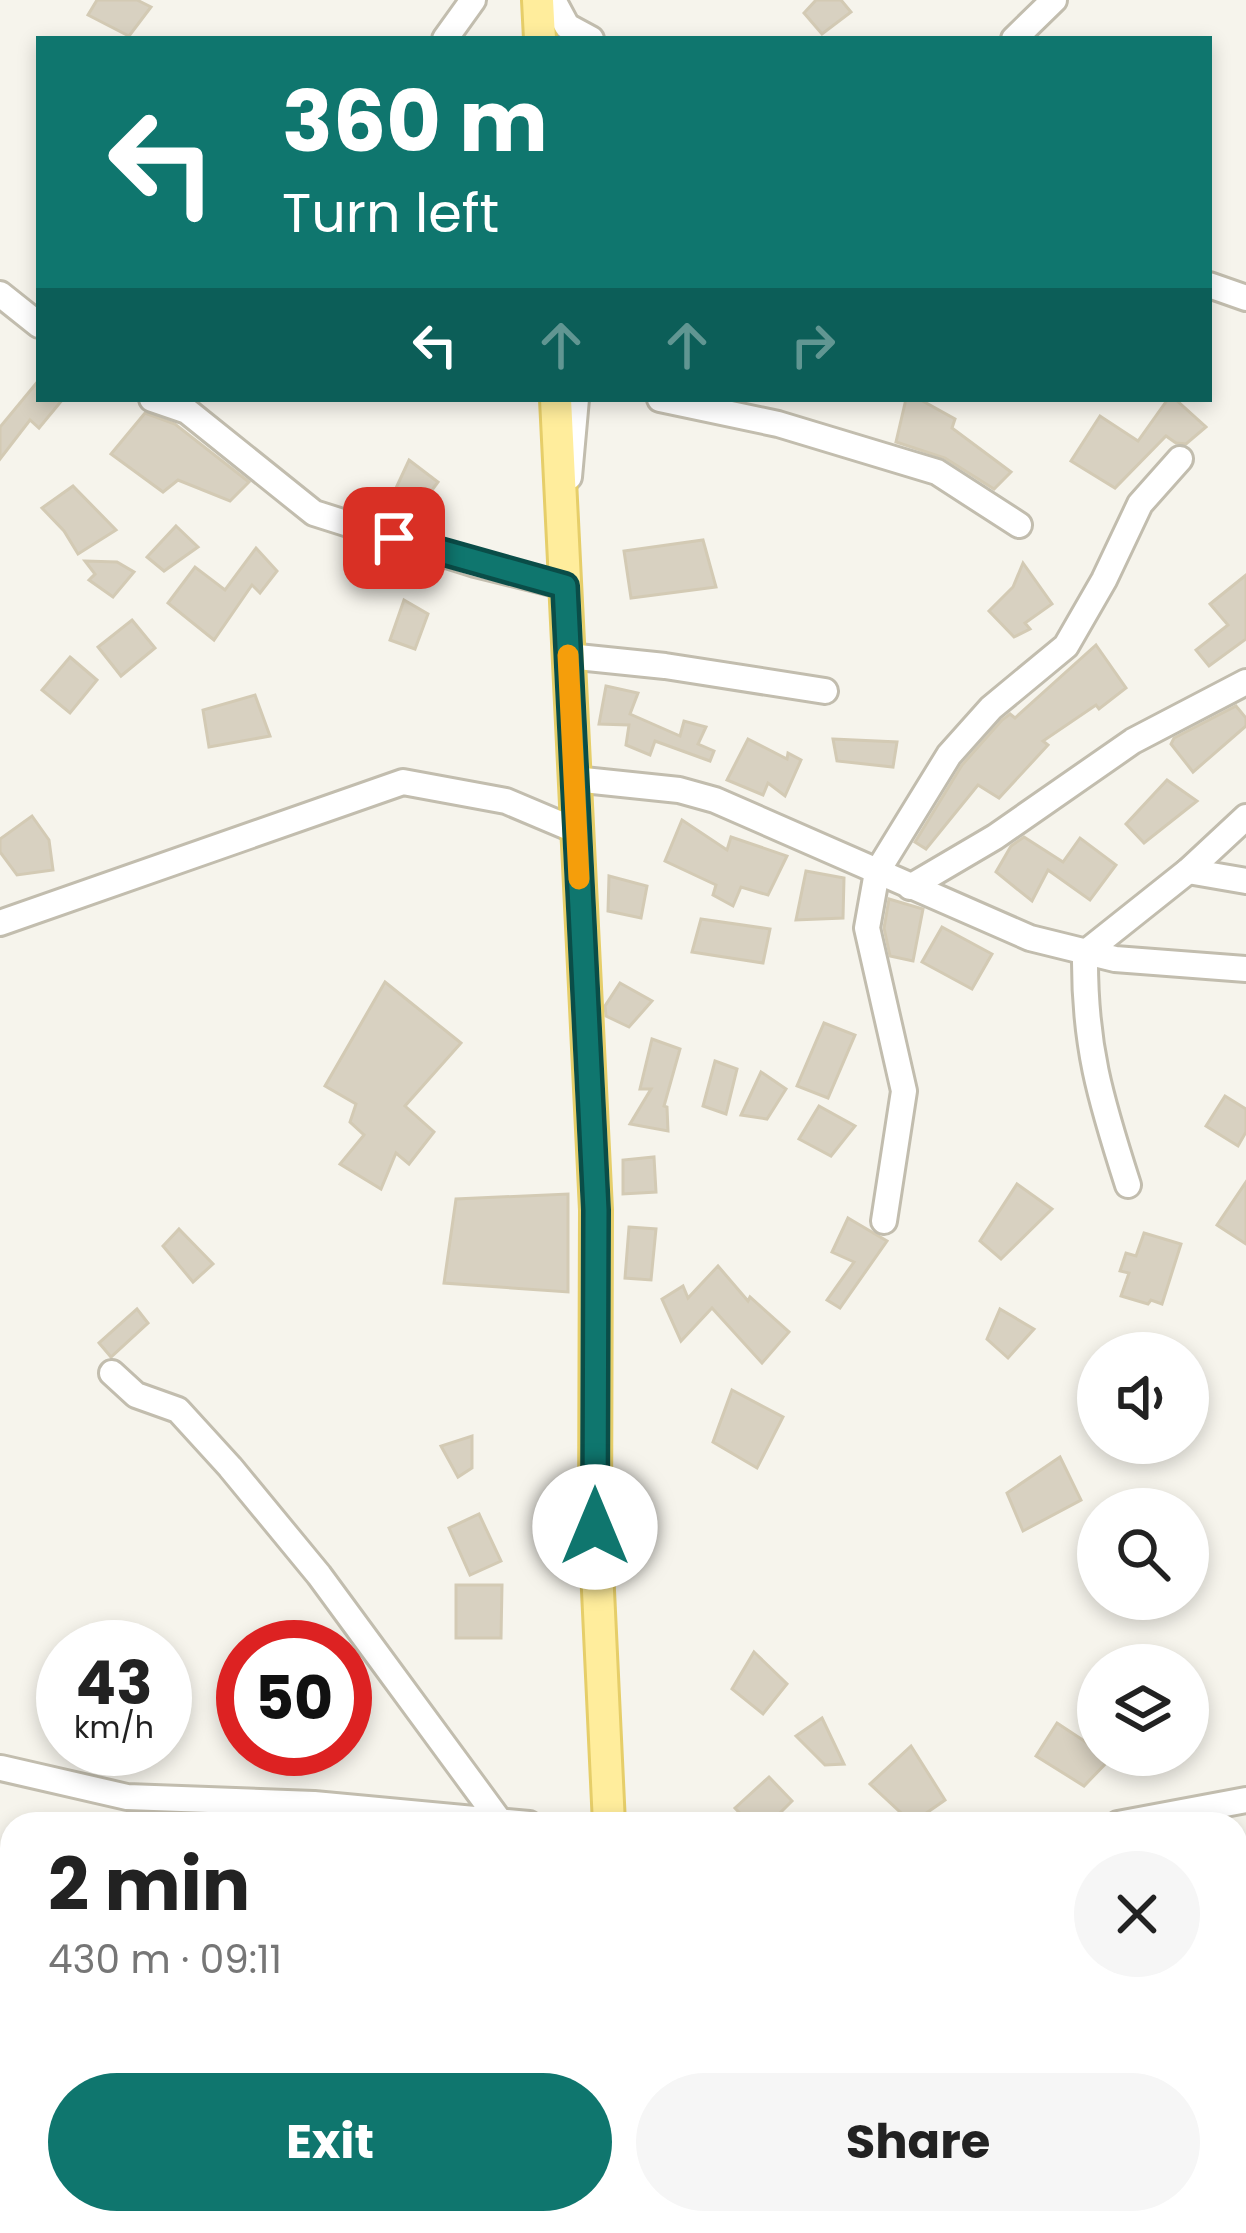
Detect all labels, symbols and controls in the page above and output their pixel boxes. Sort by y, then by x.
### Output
text: 360 m [282,63,548,180]
icon: left [84,84,240,240]
text: Turn left [282,175,499,251]
icon: left [402,312,468,378]
icon: ahead [528,312,594,378]
icon: ahead [654,312,720,378]
icon: right [780,312,846,378]
pin [343,487,445,589]
icon: arrive [361,505,427,571]
map controls [1077,1332,1209,1776]
button: sound [1077,1332,1209,1464]
position arrow [532,1464,658,1590]
button: search [1077,1488,1209,1620]
speed limit sign: 50 [216,1620,372,1776]
text: 43 [76,1641,152,1725]
button: layers [1077,1644,1209,1776]
text: km/h [74,1706,154,1749]
text: 2 min [48,1834,250,1935]
button: close [1074,1851,1200,1977]
text: 430 m · 09:11 [48,1932,282,1987]
button: Exit [48,2073,612,2211]
button: Share [636,2073,1200,2211]

